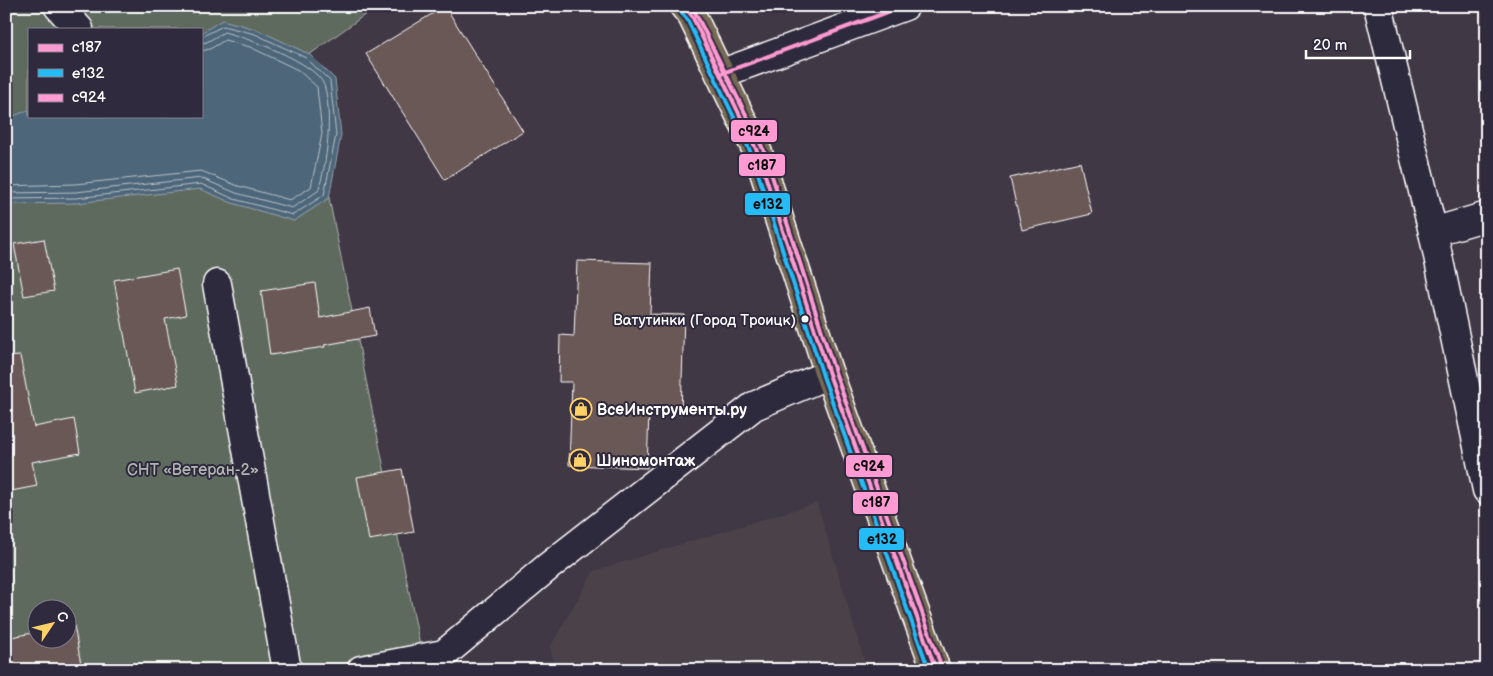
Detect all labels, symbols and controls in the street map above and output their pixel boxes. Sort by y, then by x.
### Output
legend [28,28,202,118]
scale bar [1306,28,1409,60]
text: 20 m [1313,36,1347,55]
text: с187 [72,38,102,57]
text: е132 [72,64,104,83]
text: с924 [72,88,106,107]
line badge: с924 [730,119,778,143]
text: с924 [738,123,770,140]
line badge: с187 [738,153,786,177]
text: с187 [747,157,777,174]
line badge: е132 [744,192,791,216]
text: е132 [753,196,784,213]
place label: Ватутинки (Город Троицк) [613,311,796,330]
marker: Ватутинки (Город Троицк) [800,314,810,324]
shop icon: ВсеИнструменты.ру [569,397,593,421]
place label: ВсеИнструменты.ру [597,401,747,420]
shop icon: Шиномонтаж [568,448,592,472]
place label: Шиномонтаж [596,452,696,471]
line badge: с924 [845,454,893,478]
text: с924 [853,458,885,475]
park label: СНТ «Ветеран-2» [127,461,259,480]
line badge: с187 [852,491,899,515]
text: с187 [861,494,891,511]
line badge: е132 [858,527,905,551]
text: е132 [867,531,898,548]
north arrow [28,598,78,648]
text: С [52,608,72,626]

